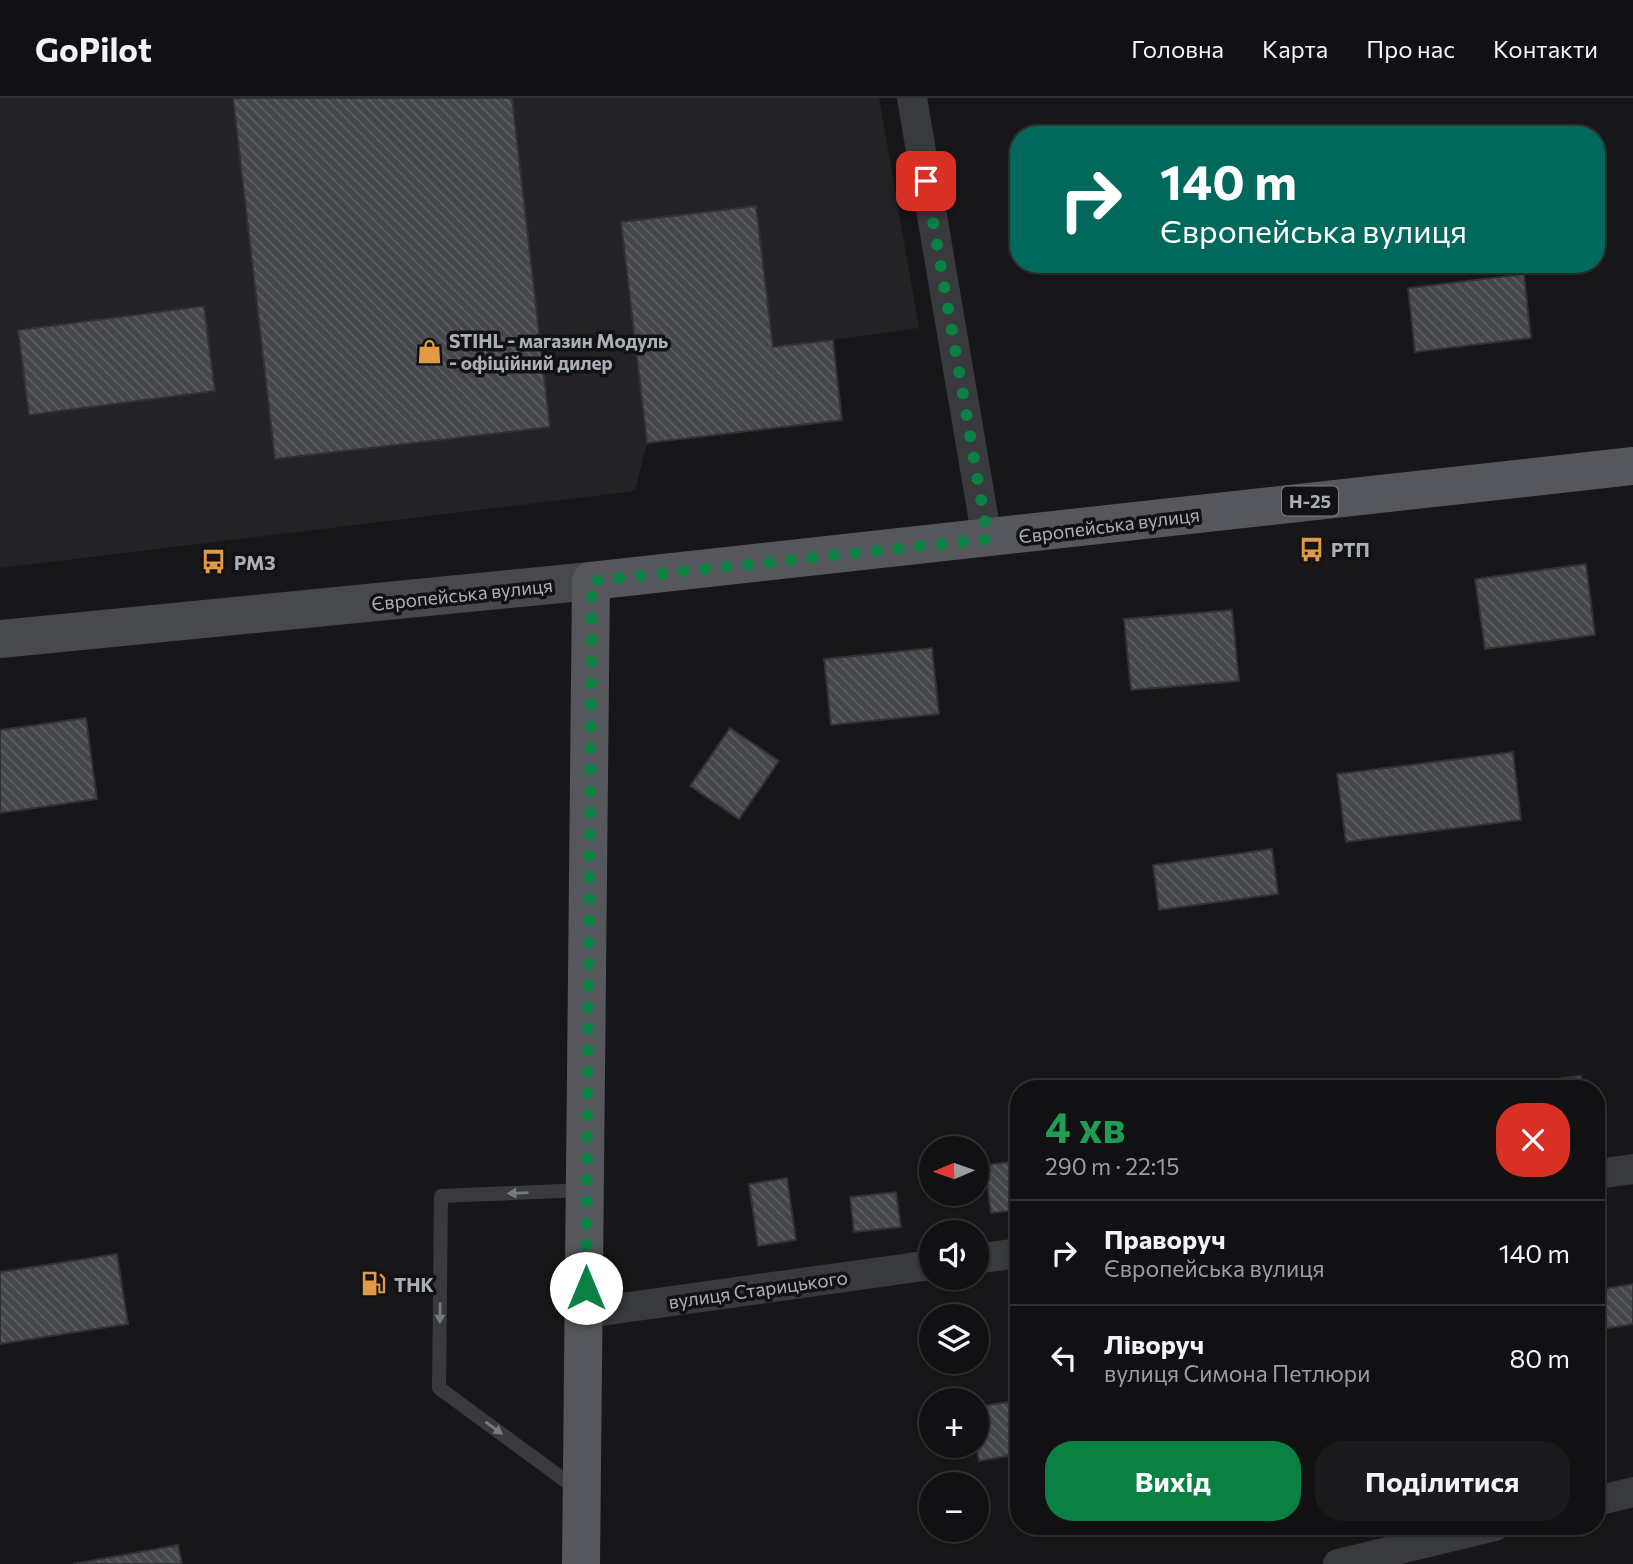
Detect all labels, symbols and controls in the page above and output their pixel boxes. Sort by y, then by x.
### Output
text: GoPilot [35,28,152,69]
text: Головна [1131,34,1224,63]
text: Карта [1262,34,1328,63]
text: Про нас [1366,34,1455,63]
text: Контакти [1493,34,1598,63]
text: 140 m [1160,150,1297,210]
pin [896,151,956,211]
icon: right [1045,154,1136,245]
icon: arrive [907,162,945,200]
text: Європейська вулиця [1160,210,1467,250]
place label: STIHL - магазин Модуль - офіційний дилер [449,329,668,374]
shop icon: STIHL - магазин Модуль - офіційний дилер [415,337,443,365]
road number: Н-25 [1282,486,1338,516]
street label: Європейська вулиця [1017,502,1201,548]
bus stop icon: РТП [1297,535,1325,563]
place label: РТП [1331,538,1370,561]
bus stop icon: РМЗ [200,548,228,576]
place label: РМЗ [234,551,276,574]
street label: Європейська вулиця [370,573,554,615]
text: 4 хв [1045,1100,1126,1152]
button: close [1496,1103,1570,1177]
north arrow [919,1136,989,1206]
map controls [919,1136,989,1542]
text: 290 m · 22:15 [1045,1152,1179,1180]
one-way arrow [507,1187,529,1198]
button: sound [919,1220,989,1290]
text: Праворуч [1104,1223,1226,1254]
icon: right [1045,1234,1083,1272]
text: 140 m [1499,1237,1570,1268]
position arrow [549,1251,623,1325]
text: Європейська вулиця [1104,1254,1325,1282]
street label: вулиця Старицького [667,1265,849,1313]
fuel station icon: ТНК [360,1270,388,1298]
place label: ТНК [394,1273,434,1296]
one-way arrow [434,1303,446,1325]
button: layers [919,1304,989,1374]
text: Ліворуч [1104,1328,1204,1359]
icon: left [1045,1339,1083,1377]
text: 80 m [1510,1342,1570,1373]
text: вулиця Симона Петлюри [1104,1359,1370,1387]
button: + [919,1388,989,1458]
one-way arrow [485,1421,503,1435]
button: Вихід [1045,1441,1301,1521]
button: Поділитися [1315,1441,1570,1521]
button: − [919,1472,989,1542]

